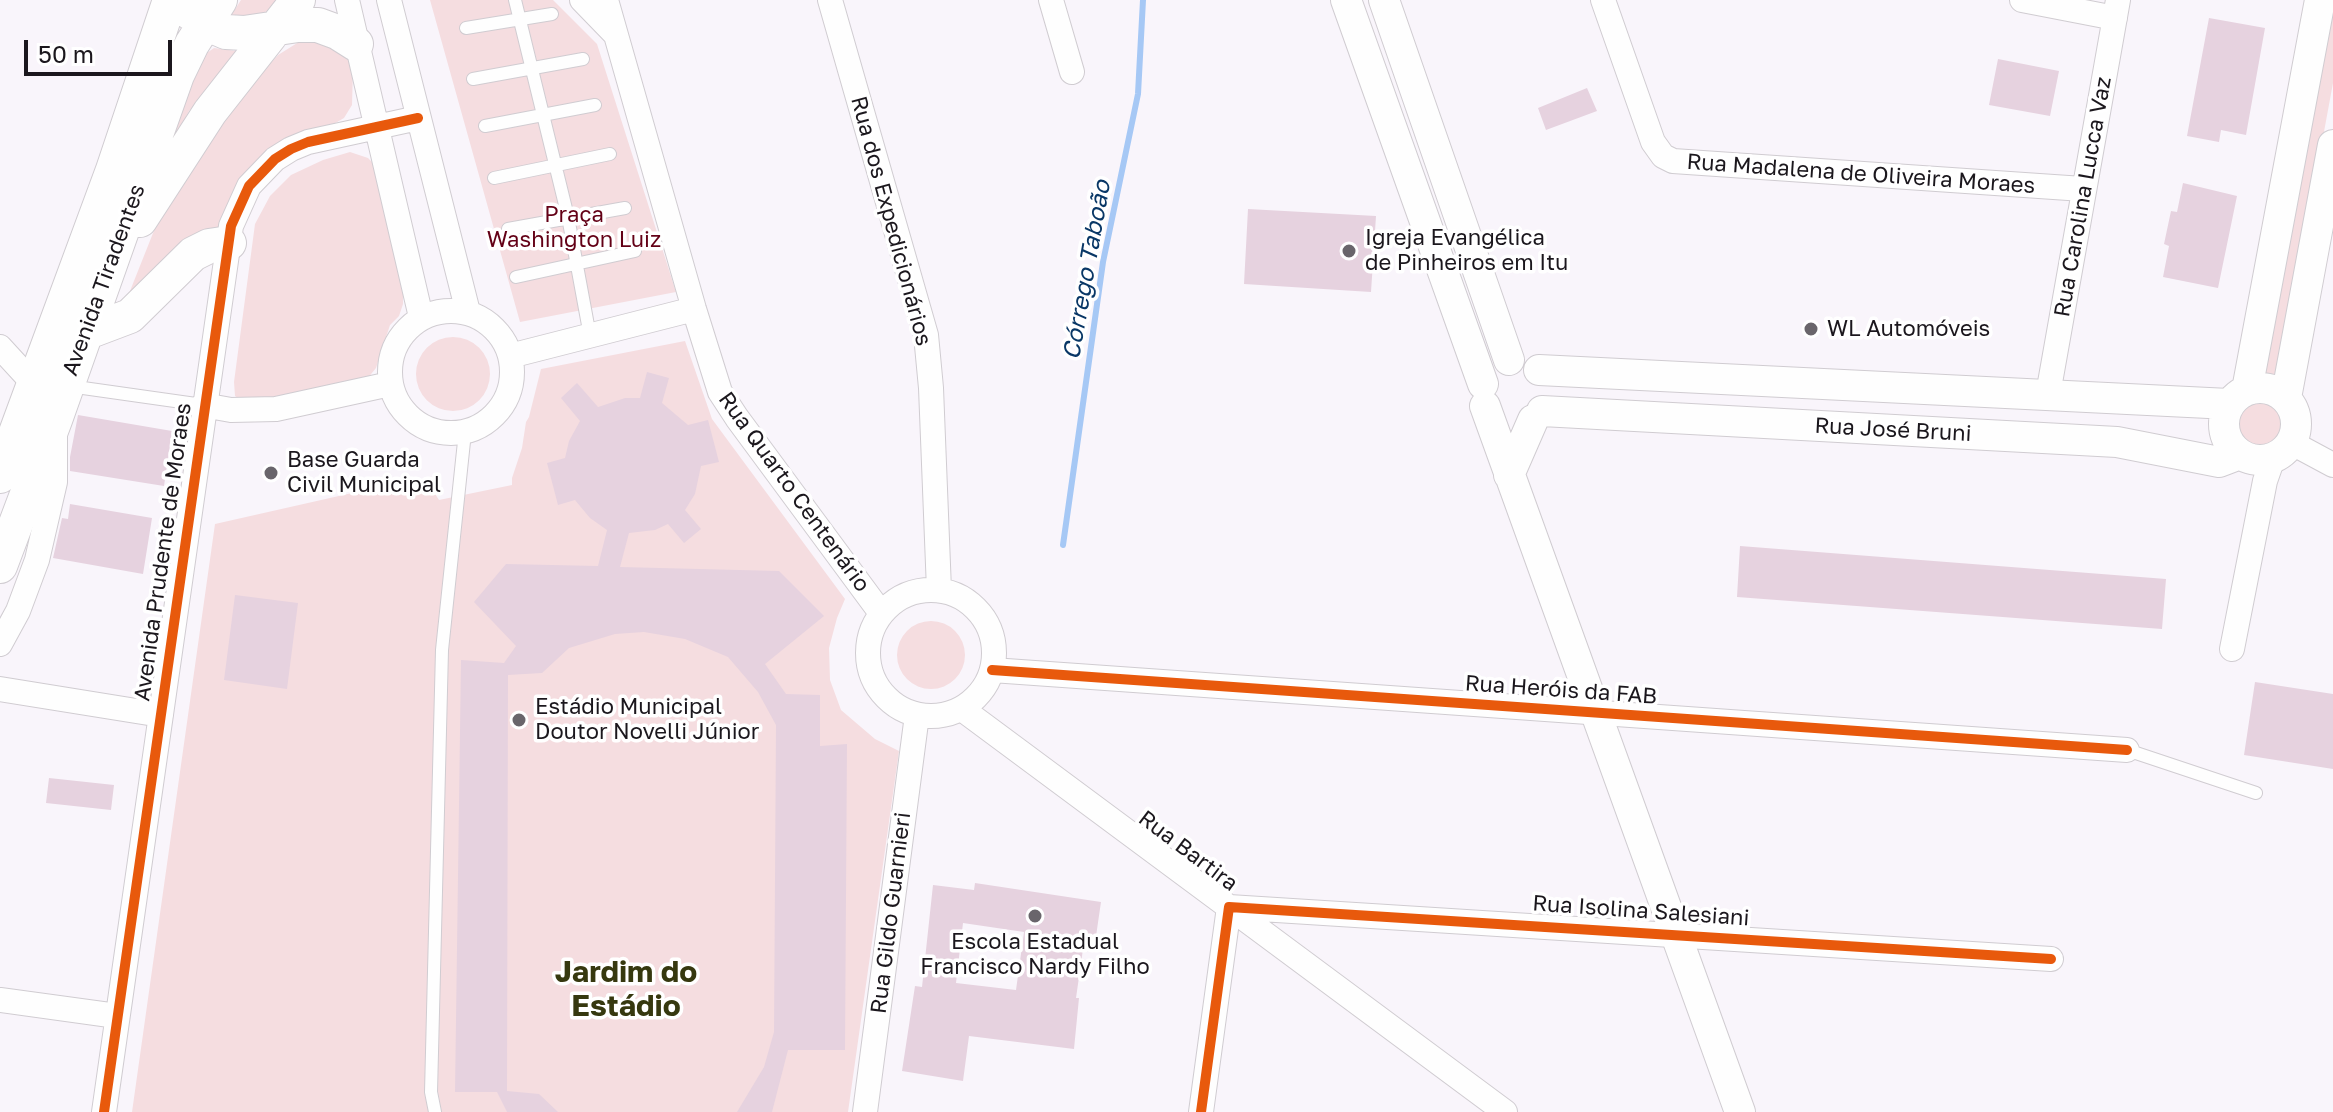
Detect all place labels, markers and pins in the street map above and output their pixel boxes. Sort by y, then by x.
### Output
place label: Igreja Evangélica de Pinheiros em Itu [1365,225,1568,276]
marker: Igreja Evangélica de Pinheiros em Itu [1340,242,1358,260]
place label: WL Automóveis [1827,316,1990,342]
marker: WL Automóveis [1802,320,1820,338]
place label: Base Guarda Civil Municipal [287,447,441,498]
marker: Base Guarda Civil Municipal [262,464,280,482]
place label: Estádio Municipal Doutor Novelli Júnior [535,694,759,746]
marker: Estádio Municipal Doutor Novelli Júnior [510,711,528,729]
marker: Escola Estadual Francisco Nardy Filho [1026,907,1044,925]
place label: Escola Estadual Francisco Nardy Filho [920,929,1150,980]

